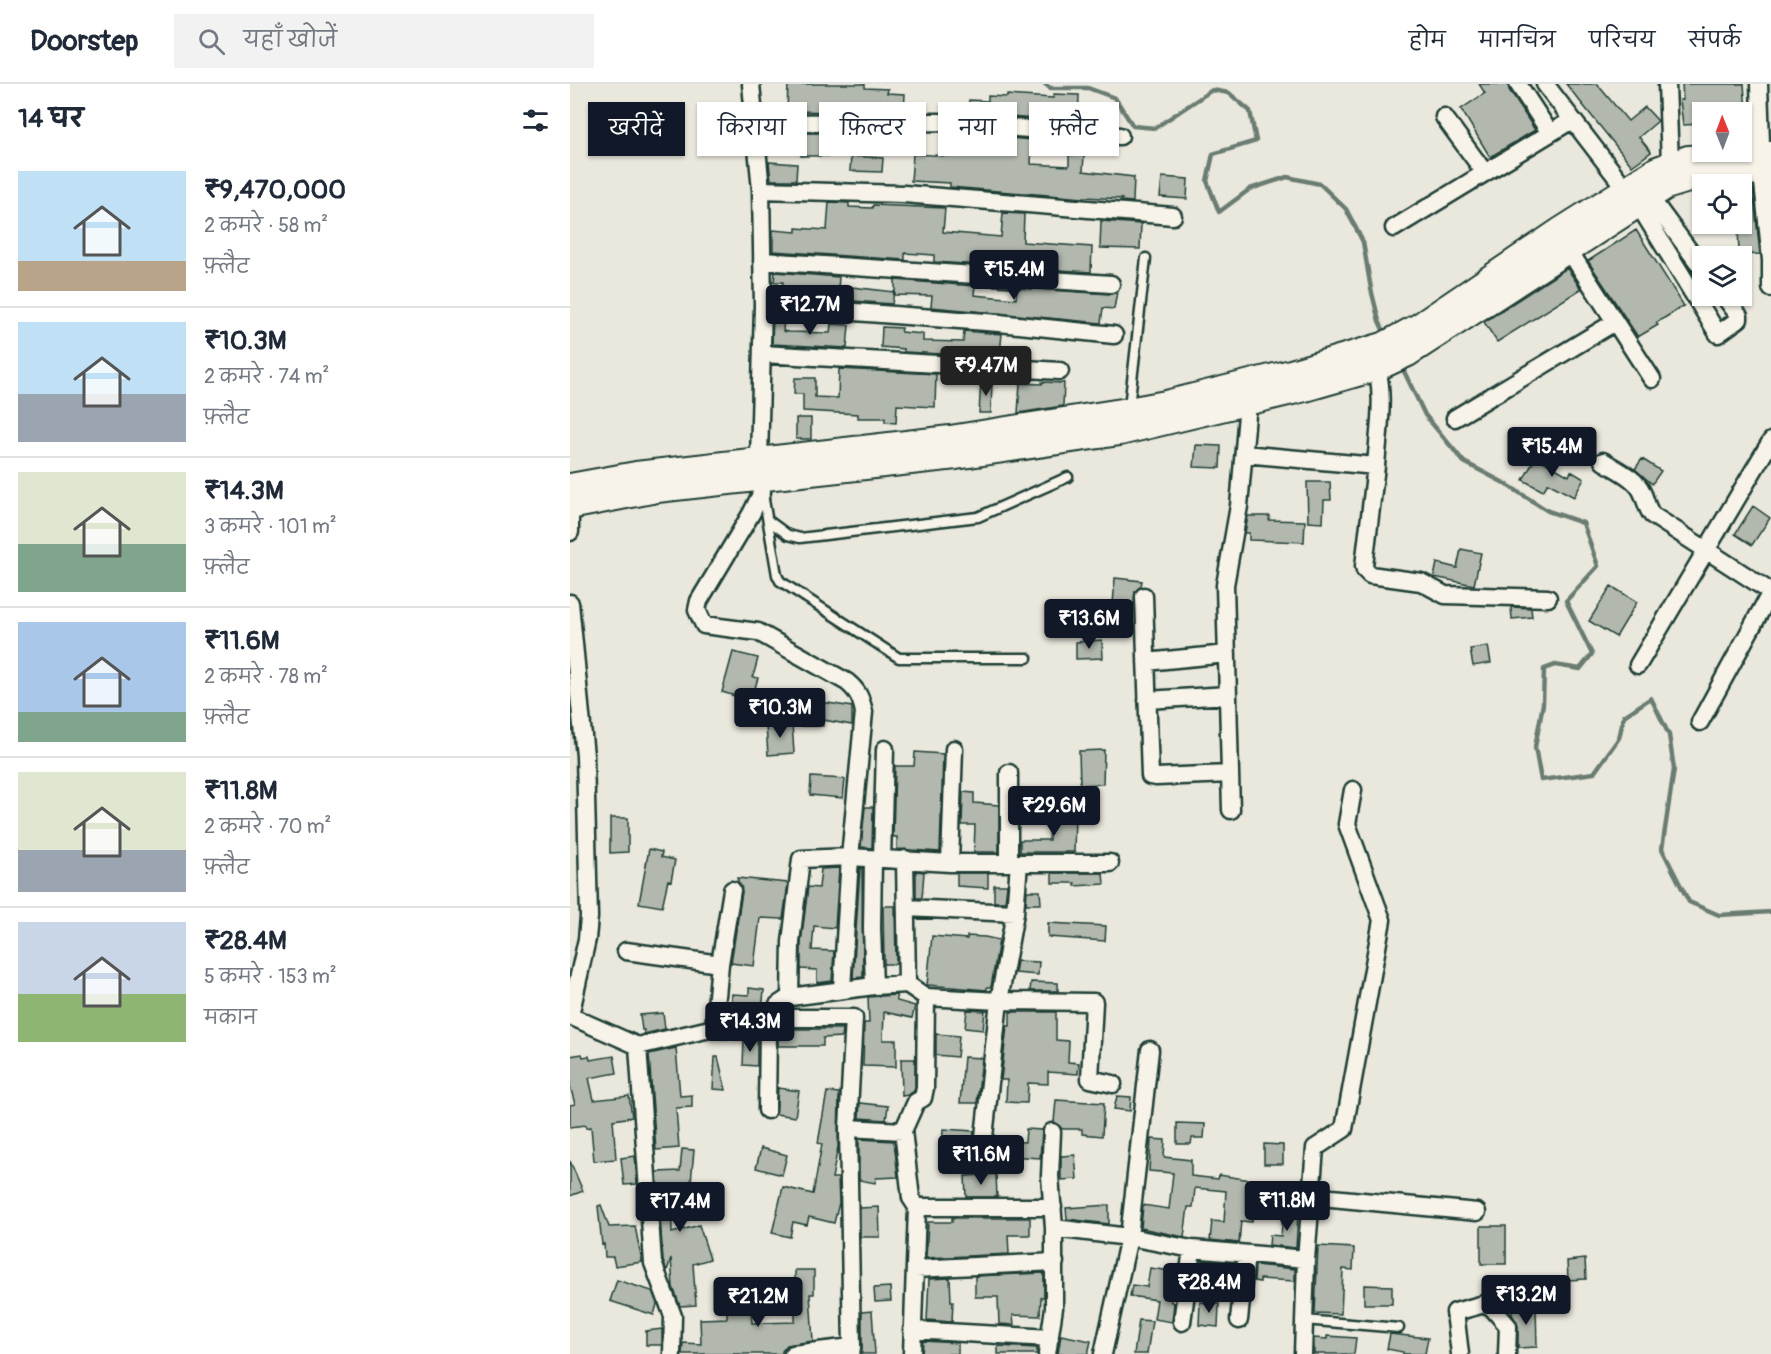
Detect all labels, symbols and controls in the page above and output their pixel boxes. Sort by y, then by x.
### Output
search box [174,14,594,68]
text: Doorstep [30,24,138,59]
icon: search [195,25,228,58]
text: यहाँ खोजें [243,26,337,54]
text: होम [1409,27,1446,54]
text: मानचित्र [1479,27,1556,54]
text: परिचय [1589,27,1655,54]
text: संपर्क [1688,27,1741,54]
chip: खरीदें [588,102,685,156]
chip: किराया [697,102,807,156]
chip: फ़िल्टर [819,102,926,156]
chip: नया [938,102,1017,156]
chip: फ़्लैट [1029,102,1119,156]
north arrow [1692,102,1752,162]
map controls [1692,102,1752,306]
text: 14 घर [18,103,84,135]
icon: filters [519,104,552,137]
text: ₹9,470,000 [204,174,346,206]
button: locate [1692,174,1752,234]
icon: home [66,195,138,267]
text: 2 कमरे · 58 m² [204,213,328,238]
button: layers [1692,246,1752,306]
pin: ₹15.4M [965,250,1063,301]
text: फ़्लैट [204,254,250,279]
text: ₹15.4M [983,257,1045,282]
pin: ₹12.7M [761,285,859,336]
text: ₹12.7M [780,292,840,317]
text: ₹10.3M [204,325,286,357]
icon: home [66,346,138,418]
pin: ₹9.47M [937,346,1035,397]
text: ₹9.47M [954,353,1018,378]
text: 2 कमरे · 74 m² [204,364,329,389]
text: फ़्लैट [204,405,250,430]
pin: ₹15.4M [1503,427,1601,478]
text: ₹15.4M [1521,434,1583,459]
text: ₹14.3M [204,475,284,507]
icon: home [66,496,138,568]
text: 3 कमरे · 101 m² [204,514,337,539]
text: फ़्लैट [204,555,250,580]
pin: ₹13.6M [1040,599,1138,650]
text: ₹13.6M [1058,606,1120,631]
text: ₹11.6M [204,625,279,657]
icon: home [66,646,138,718]
text: 2 कमरे · 78 m² [204,664,328,689]
pin: ₹10.3M [731,688,829,739]
text: ₹10.3M [748,695,812,720]
text: फ़्लैट [204,705,250,730]
text: ₹11.8M [204,775,277,807]
pin: ₹29.6M [1005,786,1103,837]
text: ₹29.6M [1022,793,1086,818]
icon: home [66,796,138,868]
text: 2 कमरे · 70 m² [204,814,331,839]
text: फ़्लैट [204,855,250,880]
text: ₹28.4M [204,925,287,957]
icon: home [66,946,138,1018]
text: 5 कमरे · 153 m² [204,964,337,989]
pin: ₹14.3M [701,1002,799,1053]
text: मकान [204,1005,257,1030]
text: ₹14.3M [719,1009,781,1034]
pin: ₹11.6M [932,1135,1030,1186]
text: ₹11.6M [952,1142,1010,1167]
pin: ₹11.8M [1238,1181,1336,1232]
pin: ₹17.4M [631,1182,729,1233]
text: ₹11.8M [1259,1188,1315,1213]
text: ₹17.4M [650,1189,710,1214]
pin: ₹28.4M [1160,1263,1258,1314]
text: ₹28.4M [1177,1270,1241,1295]
pin: ₹13.2M [1477,1275,1575,1326]
pin: ₹21.2M [709,1277,807,1328]
text: ₹13.2M [1496,1282,1556,1307]
text: ₹21.2M [728,1284,788,1309]

